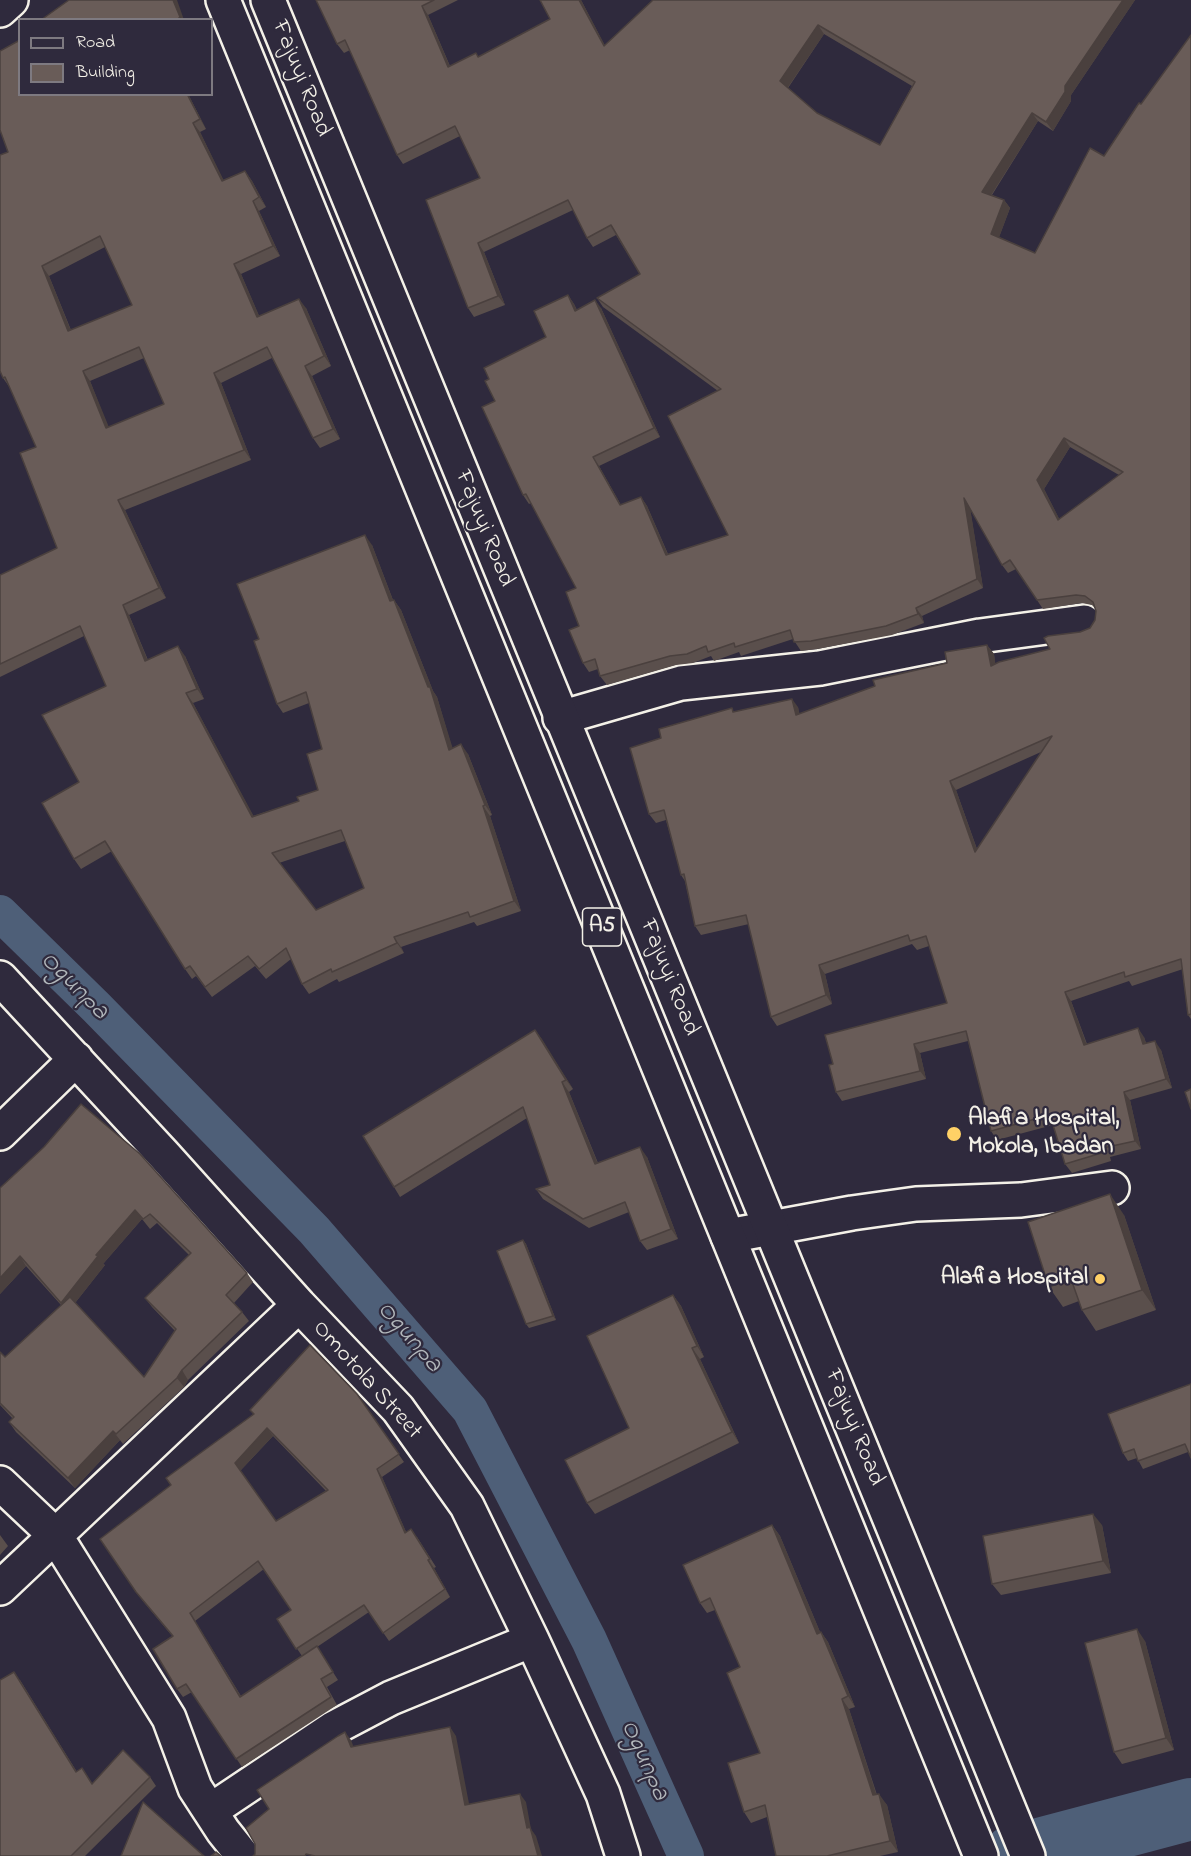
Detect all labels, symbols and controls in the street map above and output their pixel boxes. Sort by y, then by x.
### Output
street label: Fajuyi Road [264,17,336,141]
legend [18,18,213,96]
text: Road [76,30,115,56]
text: Building [76,60,135,86]
street label: Fajuyi Road [447,467,519,591]
road number: A5 [582,908,622,946]
street label: Fajuyi Road [632,916,704,1040]
water label: Ogunpa [32,946,114,1028]
place label: Alafia Hospital, Mokola, Ibadan [968,1106,1119,1162]
marker: Alafia Hospital, Mokola, Ibadan [945,1125,963,1143]
place label: Alafia Hospital [941,1265,1088,1293]
marker: Alafia Hospital [1093,1272,1107,1286]
water label: Ogunpa [368,1296,448,1380]
street label: Omotola Street [305,1316,427,1446]
street label: Fajuyi Road [817,1366,889,1490]
water label: Ogunpa [612,1716,674,1806]

